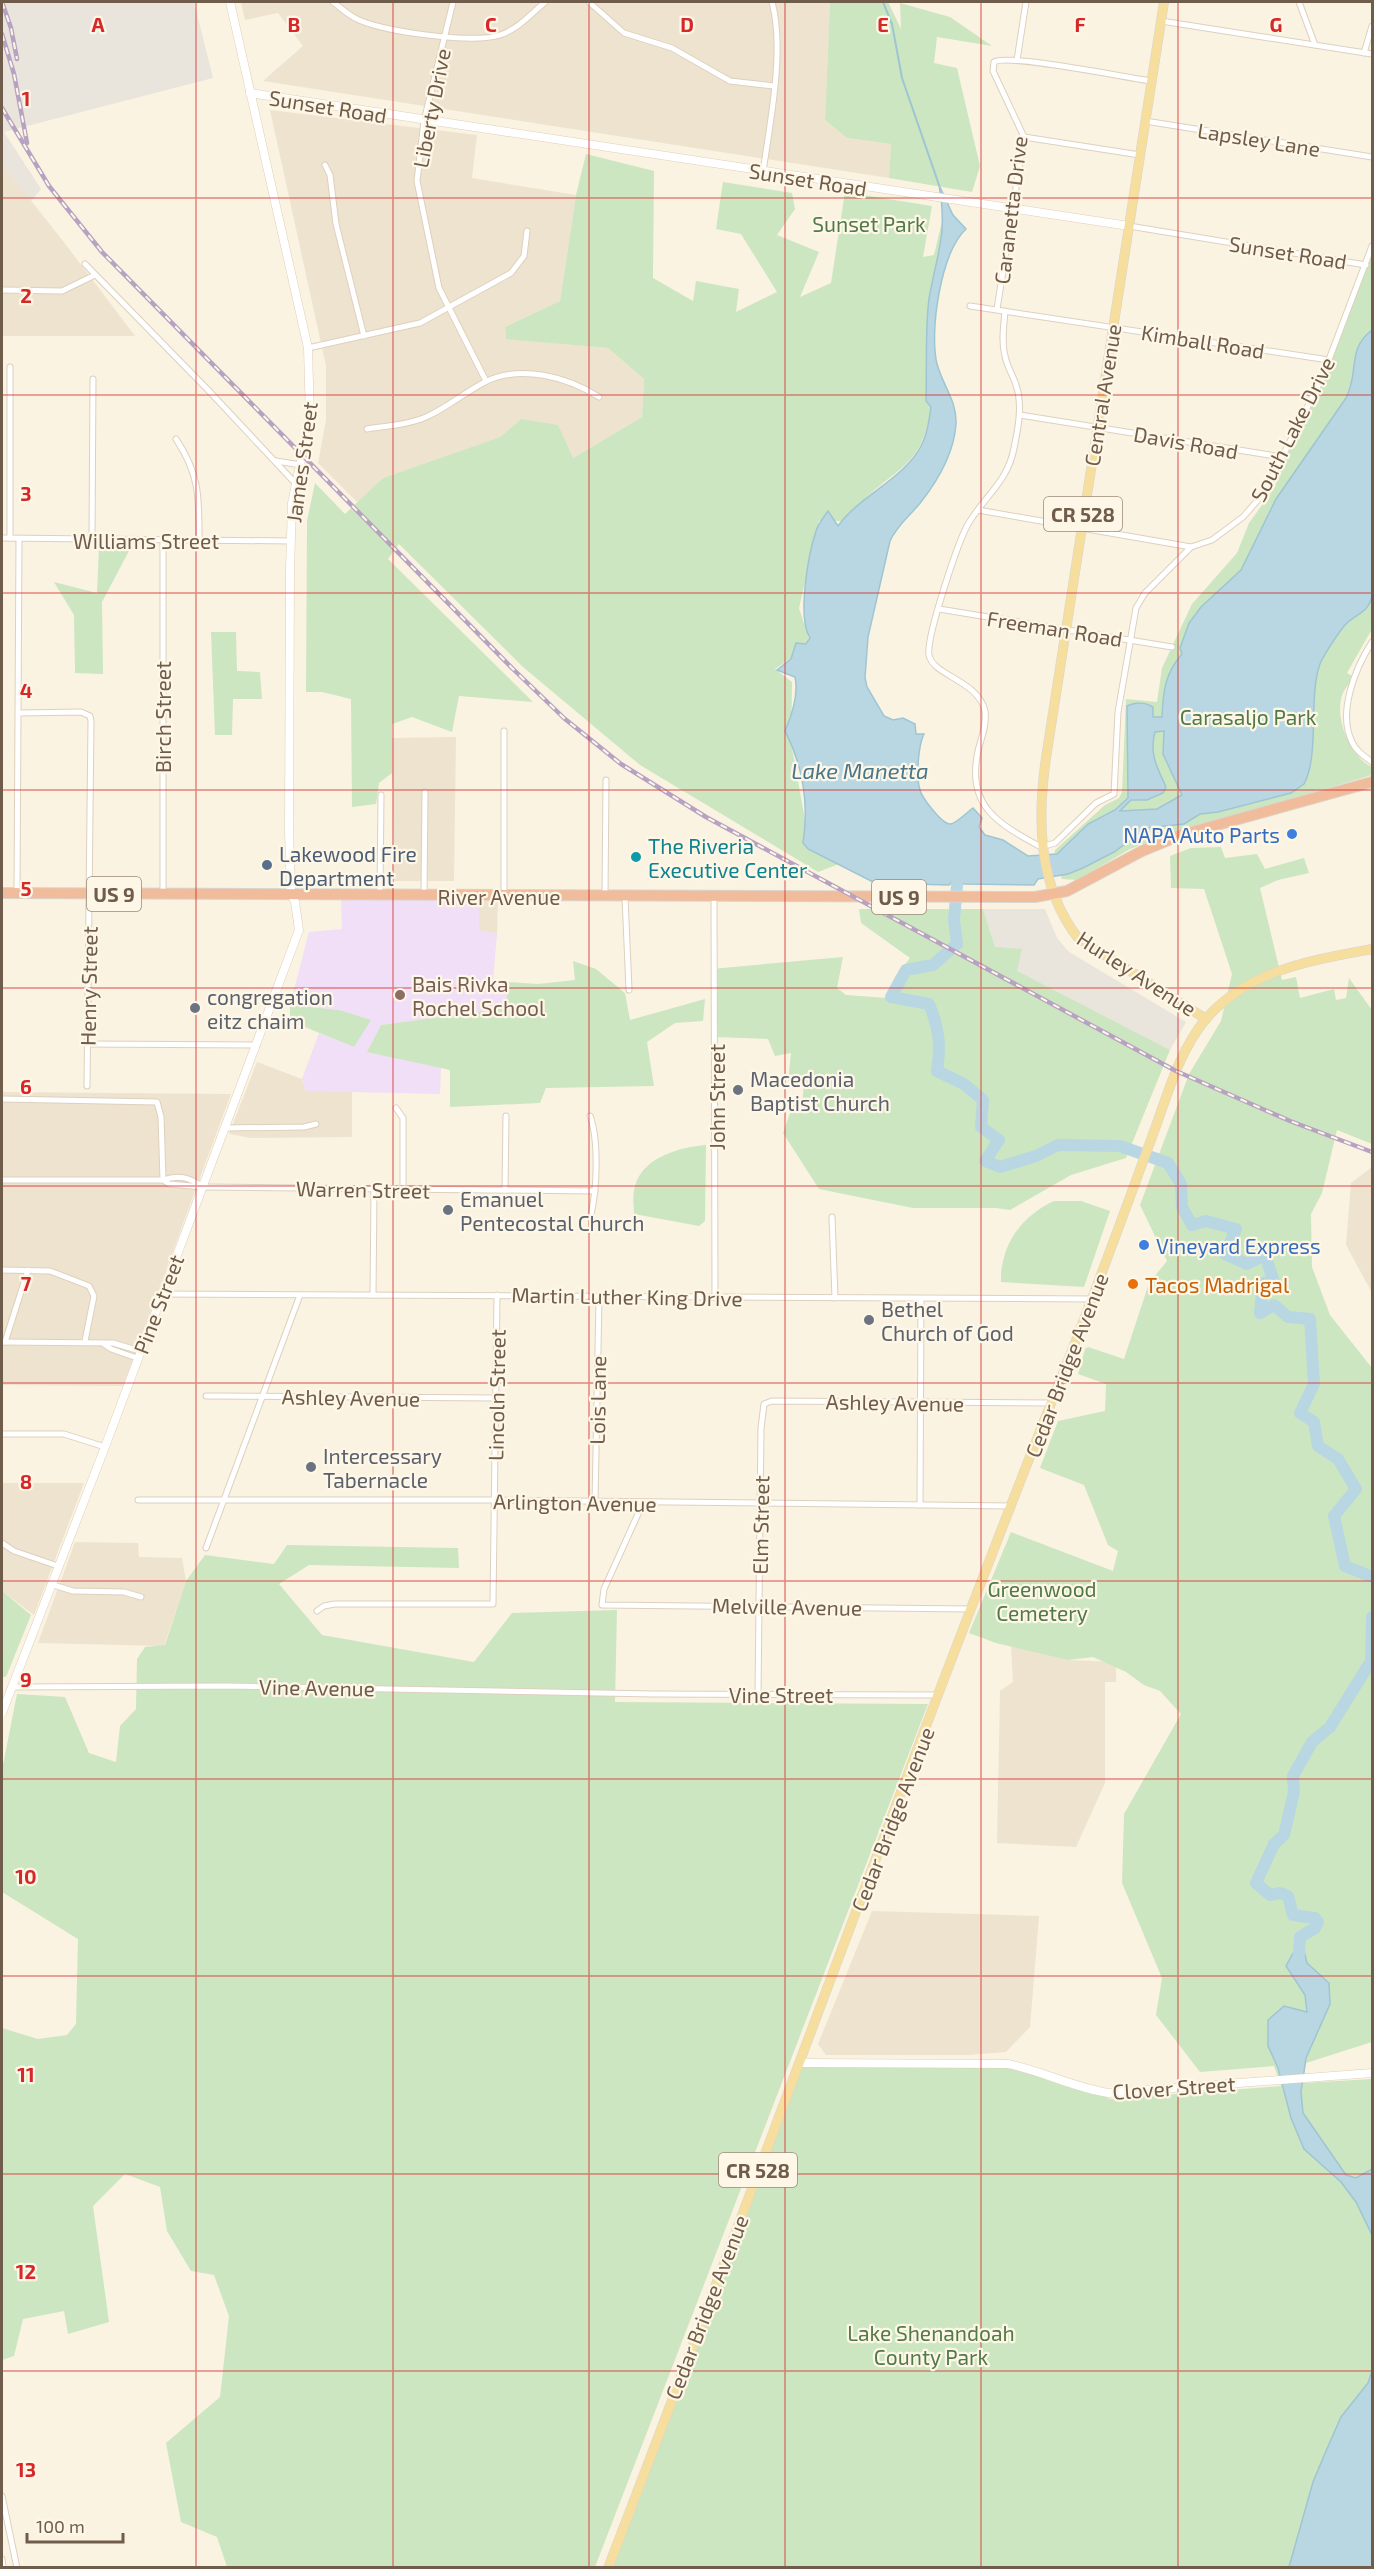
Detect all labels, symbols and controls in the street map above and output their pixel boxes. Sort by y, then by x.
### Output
text: A [91,12,105,36]
text: B [288,12,300,36]
text: C [485,12,497,36]
text: D [680,12,694,36]
text: E [877,12,889,36]
text: F [1074,12,1086,36]
text: G [1270,12,1282,36]
street label: Liberty Drive [407,46,455,170]
street label: Sunset Road [267,84,389,128]
text: 1 [22,86,30,110]
street label: Lapsley Lane [1196,117,1322,161]
street label: Caranetta Drive [989,135,1031,285]
street label: Sunset Road [747,157,869,201]
park label: Sunset Park [812,211,926,236]
street label: Sunset Road [1227,230,1349,274]
text: 2 [20,283,32,307]
street label: Kimball Road [1140,319,1266,363]
street label: Central Avenue [1078,322,1126,468]
street label: South Lake Drive [1245,352,1339,506]
street label: James Street [280,400,322,524]
street label: Davis Road [1132,421,1240,463]
text: 3 [20,481,32,505]
road number: CR 528 [1044,497,1122,531]
street label: Williams Street [73,528,219,553]
street label: Freeman Road [985,605,1125,651]
street label: Birch Street [150,661,175,773]
text: 4 [20,678,33,702]
park label: Carasaljo Park [1180,704,1317,730]
water label: Lake Manetta [791,757,929,783]
place label: NAPA Auto Parts [1123,822,1280,847]
marker: NAPA Auto Parts [1285,827,1299,841]
place label: The Riveria Executive Center [648,833,808,882]
place label: Lakewood Fire Department [279,841,417,890]
marker: The Riveria Executive Center [629,850,643,864]
marker: Lakewood Fire Department [260,858,274,872]
text: 5 [20,876,32,900]
road number: US 9 [87,877,141,911]
road number: US 9 [872,880,926,914]
street label: River Avenue [438,884,561,909]
street label: Hurley Avenue [1073,925,1201,1021]
street label: Henry Street [74,926,102,1046]
place label: Bais Rivka Rochel School [412,971,546,1020]
place label: congregation eitz chaim [207,984,333,1033]
marker: Bais Rivka Rochel School [393,988,407,1002]
marker: congregation eitz chaim [188,1001,202,1015]
street label: John Street [704,1044,729,1150]
place label: Macedonia Baptist Church [750,1066,890,1115]
text: 6 [20,1074,32,1098]
marker: Macedonia Baptist Church [731,1083,745,1097]
street label: Warren Street [296,1175,430,1203]
place label: Emanuel Pentecostal Church [460,1186,644,1235]
marker: Emanuel Pentecostal Church [441,1203,455,1217]
place label: Vineyard Express [1156,1233,1321,1258]
marker: Vineyard Express [1137,1238,1151,1252]
street label: Pine Street [128,1251,188,1357]
street label: Cedar Bridge Avenue [1019,1269,1113,1461]
text: 7 [21,1271,32,1295]
place label: Tacos Madrigal [1145,1272,1290,1297]
marker: Tacos Madrigal [1126,1277,1140,1291]
street label: Martin Luther King Drive [511,1281,743,1311]
place label: Bethel Church of God [881,1296,1014,1345]
marker: Bethel Church of God [862,1313,876,1327]
street label: Lincoln Street [482,1329,510,1461]
street label: Lois Lane [584,1355,610,1445]
street label: Ashley Avenue [281,1383,421,1411]
street label: Ashley Avenue [825,1388,965,1416]
place label: Intercessary Tabernacle [323,1443,442,1492]
marker: Intercessary Tabernacle [304,1460,318,1474]
text: 8 [20,1469,32,1493]
street label: Elm Street [747,1475,773,1575]
street label: Arlington Avenue [493,1488,657,1516]
park label: Greenwood Cemetery [987,1576,1097,1625]
street label: Melville Avenue [712,1592,862,1620]
text: 9 [20,1667,32,1691]
street label: Vine Avenue [259,1673,375,1701]
street label: Vine Street [729,1682,833,1707]
street label: Cedar Bridge Avenue [845,1723,939,1915]
text: 10 [15,1864,37,1888]
text: 11 [17,2062,35,2086]
street label: Clover Street [1112,2070,1236,2104]
road number: CR 528 [719,2153,797,2187]
street label: Cedar Bridge Avenue [659,2211,753,2403]
text: 12 [16,2259,36,2283]
park label: Lake Shenandoah County Park [847,2320,1015,2369]
text: 13 [16,2457,36,2481]
scale bar [27,2506,123,2544]
text: 100 m [36,2515,85,2537]

